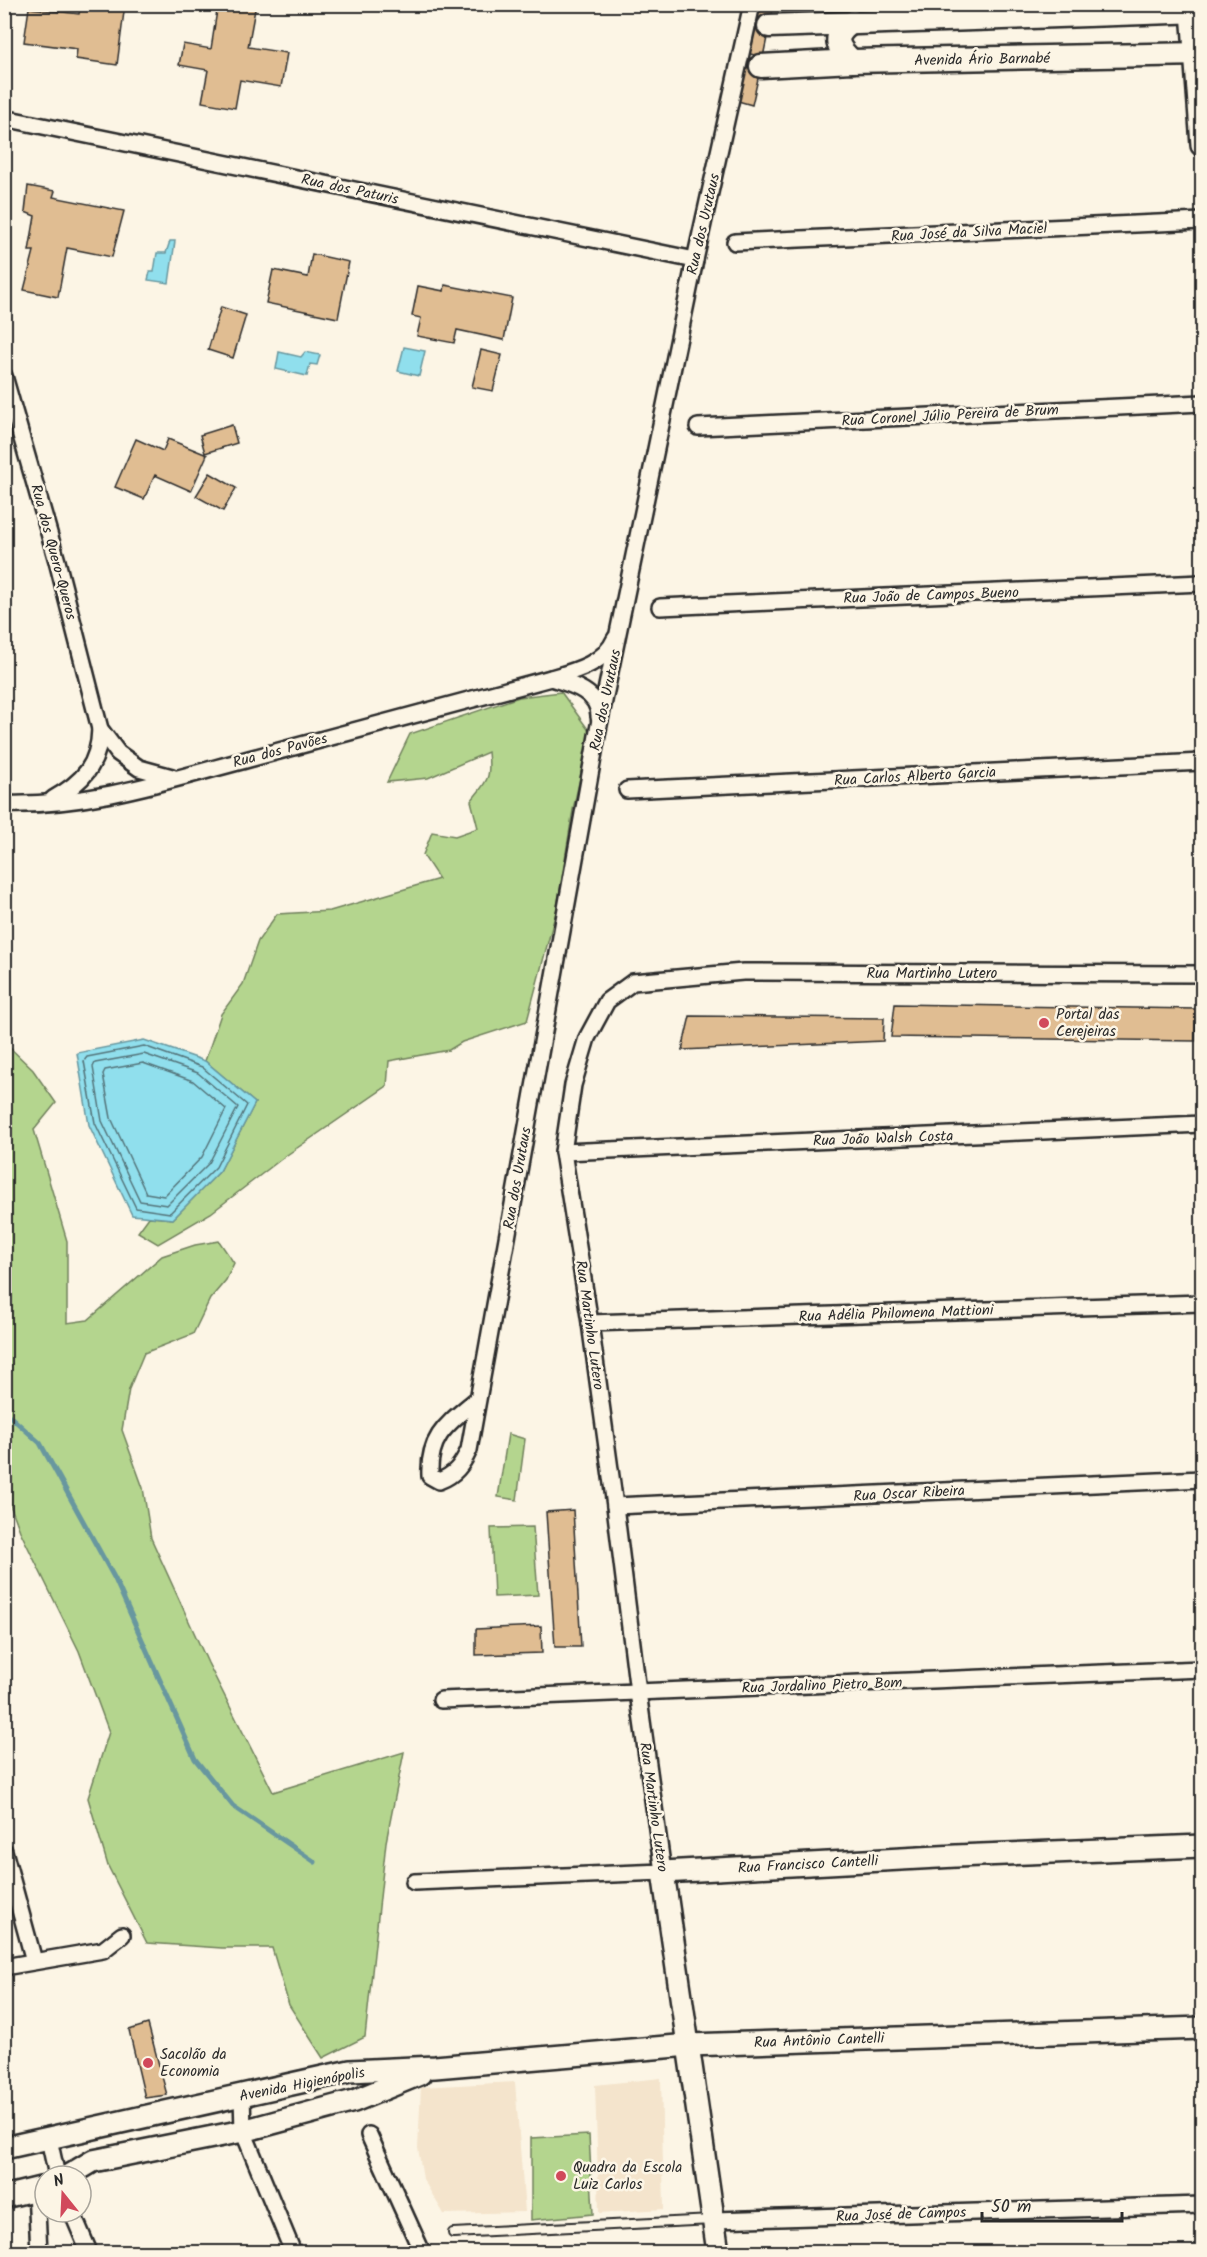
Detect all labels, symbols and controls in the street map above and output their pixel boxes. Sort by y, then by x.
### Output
street label: Avenida Ário Barnabé [914,47,1052,73]
street label: Rua dos Paturis [299,168,401,212]
street label: Rua dos Urutaus [681,171,727,277]
street label: Rua José da Silva Maciel [890,217,1048,249]
street label: Rua Coronel Júlio Pereira de Brum [841,398,1059,434]
street label: Rua dos Quero-Queros [23,482,83,623]
street label: Rua João de Campos Bueno [843,581,1019,611]
street label: Rua dos Urutaus [584,647,629,753]
street label: Rua dos Pavões [230,727,331,775]
street label: Rua Carlos Alberto Garcia [833,761,997,793]
street label: Rua Martinho Lutero [867,962,998,986]
place label: Portal das Cerejeiras [1056,1003,1120,1044]
marker: Portal das Cerejeiras [1037,1016,1051,1030]
street label: Rua dos Urutaus [497,1125,539,1231]
street label: Rua João Walsh Costa [812,1125,954,1153]
street label: Rua Martinho Lutero [568,1259,610,1392]
street label: Rua Adélia Philomena Mattioni [798,1299,995,1329]
street label: Rua Oscar Ribeira [853,1479,966,1509]
street label: Rua Jordalino Pietro Bom [741,1671,903,1701]
street label: Rua Martinho Lutero [632,1741,674,1874]
street label: Rua Francisco Cantelli [737,1849,880,1881]
street label: Rua Antônio Cantelli [753,2027,886,2055]
place label: Sacolão da Economia [160,2043,227,2084]
marker: Sacolão da Economia [141,2056,155,2070]
street label: Avenida Higienópolis [237,2061,368,2109]
place label: Quadra da Escola Luiz Carlos [573,2156,682,2197]
north arrow [33,2164,93,2224]
text: N [50,2168,67,2195]
marker: Quadra da Escola Luiz Carlos [554,2169,568,2183]
scale bar [982,2185,1122,2223]
text: 50 m [991,2193,1031,2222]
street label: Rua José de Campos [835,2201,967,2229]

